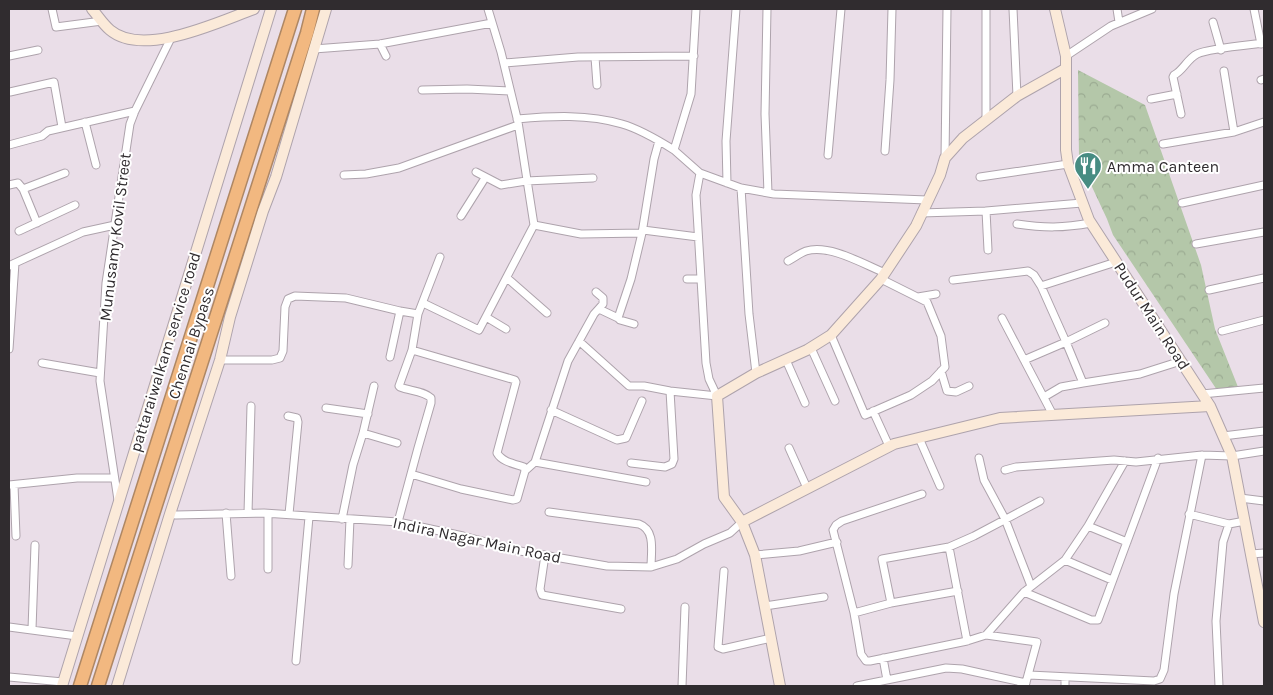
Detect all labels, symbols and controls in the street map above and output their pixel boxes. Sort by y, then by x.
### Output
restaurant icon: Amma Canteen [1073,151,1103,190]
street label: Munusamy Kovil Street [95,152,135,322]
place label: Amma Canteen [1107,157,1219,176]
street label: pattaraiwalkam service road [125,250,205,454]
street label: Pudur Main Road [1110,259,1194,373]
street label: Chennai Bypass [164,285,218,401]
street label: Indira Nagar Main Road [391,513,563,567]

